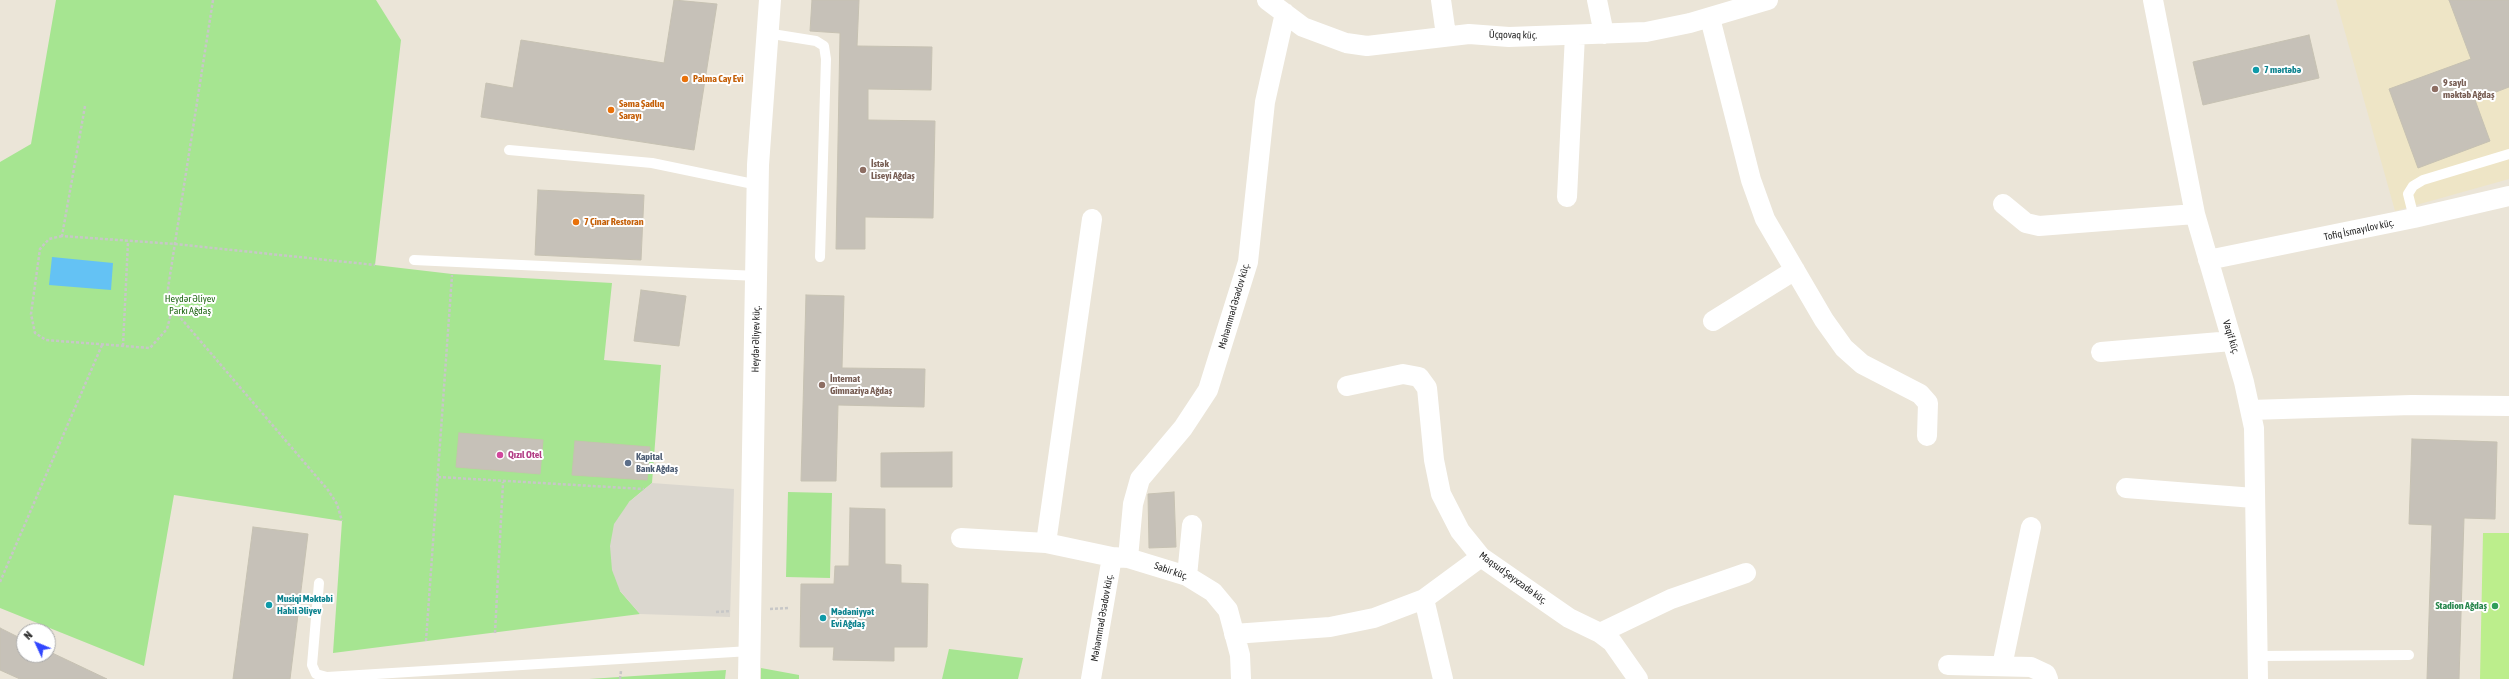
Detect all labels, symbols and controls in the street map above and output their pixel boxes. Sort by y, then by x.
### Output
street label: Üçqovaq küç. [1489,29,1537,41]
place label: 7 mərtəbə [2264,64,2301,76]
marker: 7 mərtəbə [2251,65,2261,75]
place label: Palma Cay Evi [693,73,744,85]
marker: Palma Cay Evi [680,74,690,84]
place label: 9 saylı məktəb Ağdaş [2443,77,2494,100]
marker: 9 saylı məktəb Ağdaş [2430,84,2440,94]
place label: Səma Şadlıq Sarayı [619,98,664,122]
marker: Səma Şadlıq Sarayı [606,105,616,115]
place label: İstək Liseyi Ağdaş [871,158,915,182]
marker: İstək Liseyi Ağdaş [858,165,868,175]
place label: 7 Çinar Restoran [584,216,643,228]
marker: 7 Çinar Restoran [571,217,581,227]
street label: Tofiq İsmayılov küç. [2323,217,2395,243]
street label: Məhəmməd Əsədov küç. [1216,262,1252,350]
park label: Heydər Əliyev Parkı Ağdaş [165,293,215,316]
street label: Heydər Əliyev küç. [749,306,763,372]
street label: Vaqif küç. [2220,318,2242,356]
place label: İnternat Gimnaziya Ağdaş [830,373,892,396]
marker: İnternat Gimnaziya Ağdaş [817,380,827,390]
place label: Qızıl Otel [508,449,542,461]
marker: Qızıl Otel [495,450,505,460]
place label: Kapital Bank Ağdaş [636,451,678,474]
marker: Kapital Bank Ağdaş [623,458,633,468]
street label: Maqsud Şeyxzadə küç. [1477,549,1549,607]
street label: Sabir küç. [1153,560,1189,582]
street label: Məhəmməd Əsədov küç. [1088,573,1116,663]
place label: Musiqi Məktəbi Habil Əliyev [277,593,333,616]
marker: Musiqi Məktəbi Habil Əliyev [264,600,274,610]
place label: Stadion Ağdaş [2435,600,2487,612]
marker: Stadion Ağdaş [2490,601,2500,611]
place label: Mədəniyyət Evi Ağdaş [831,606,874,630]
marker: Mədəniyyət Evi Ağdaş [818,613,828,623]
north arrow [16,623,56,663]
text: N [22,629,35,642]

